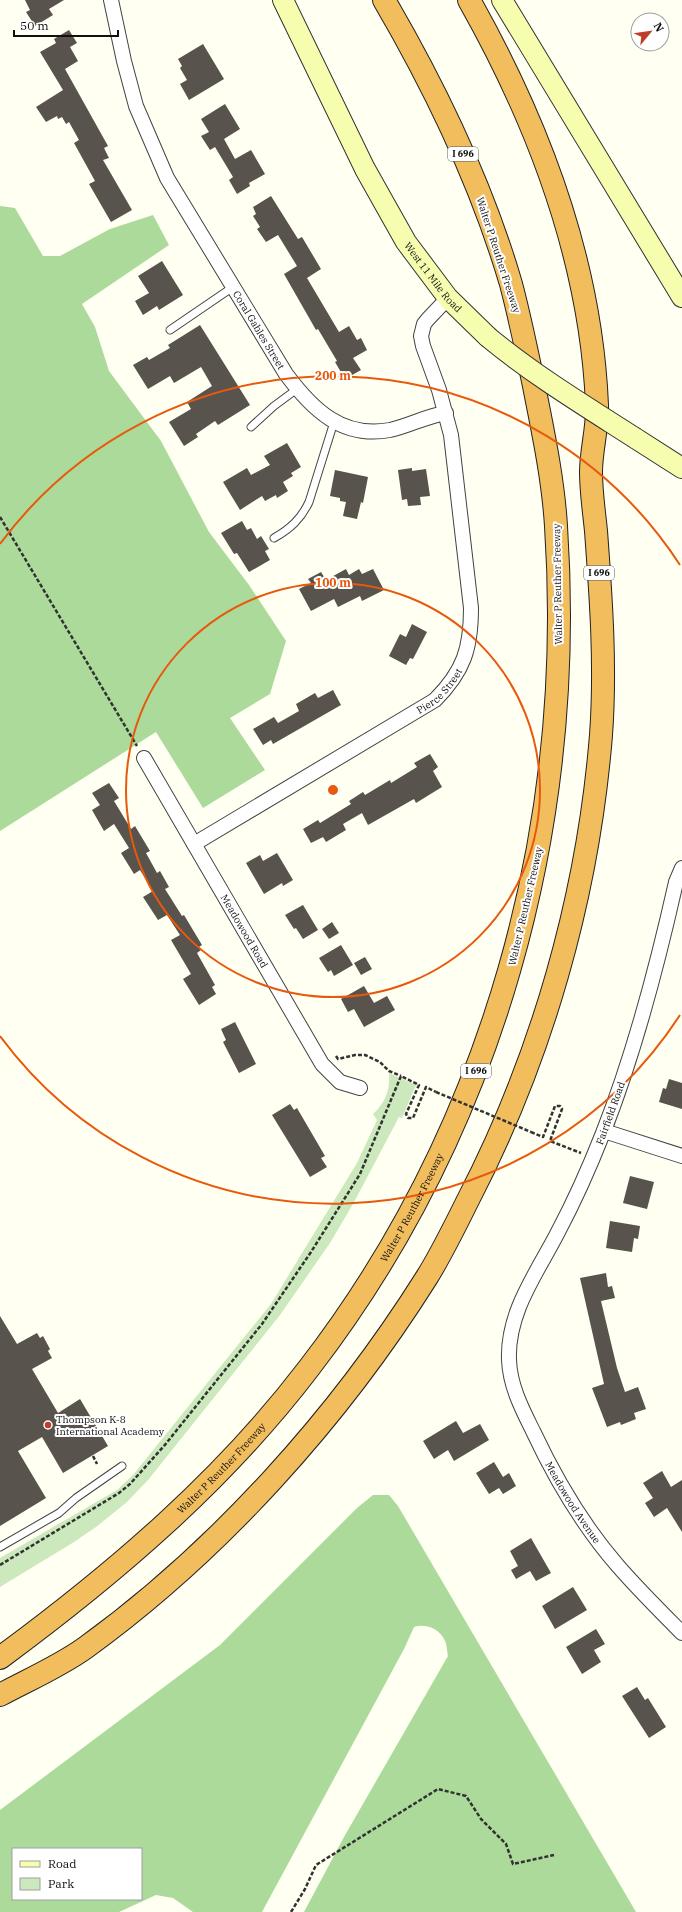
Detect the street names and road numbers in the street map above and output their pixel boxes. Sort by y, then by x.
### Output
road number: I 696 [448,147,478,161]
street label: Walter P Reuther Freeway [474,195,524,315]
street label: West 11 Mile Road [401,240,465,315]
street label: Coral Gables Street [230,288,288,372]
street label: Walter P Reuther Freeway [550,523,565,645]
road number: I 696 [584,566,614,580]
street label: Pierce Street [414,666,465,717]
street label: Walter P Reuther Freeway [506,845,546,967]
street label: Meadowood Road [218,892,271,970]
road number: I 696 [461,1064,491,1078]
street label: Fairfield Road [593,1080,628,1146]
street label: Walter P Reuther Freeway [377,1151,447,1264]
street label: Walter P Reuther Freeway [174,1420,269,1516]
street label: Meadowood Avenue [542,1459,603,1546]

